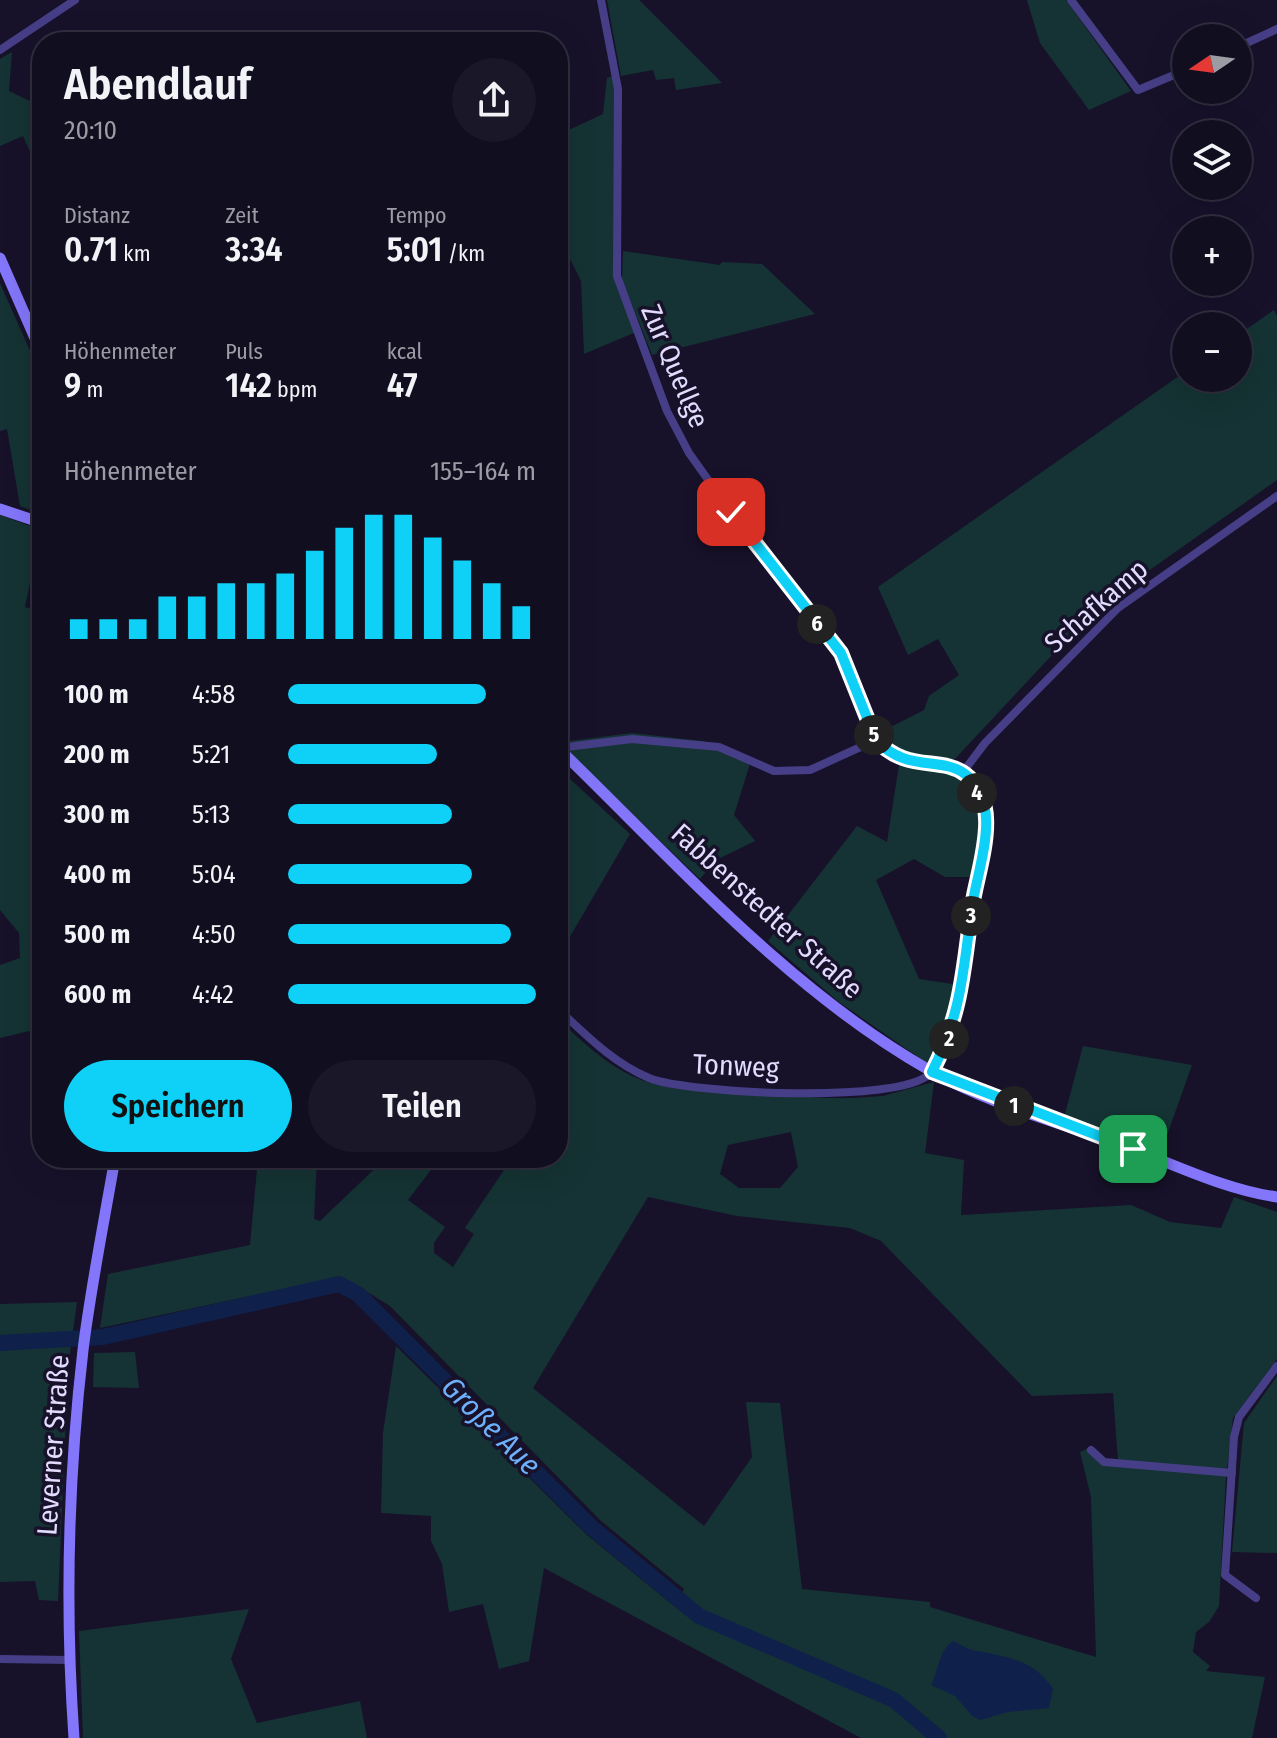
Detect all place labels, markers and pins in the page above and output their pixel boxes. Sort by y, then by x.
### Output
pin [697,478,765,546]
pin: 6 [797,604,837,644]
pin: 5 [854,715,894,755]
pin: 4 [957,773,997,813]
pin: 3 [951,896,991,936]
pin: 2 [929,1019,969,1059]
pin: 1 [994,1086,1034,1126]
pin [1099,1115,1167,1183]

